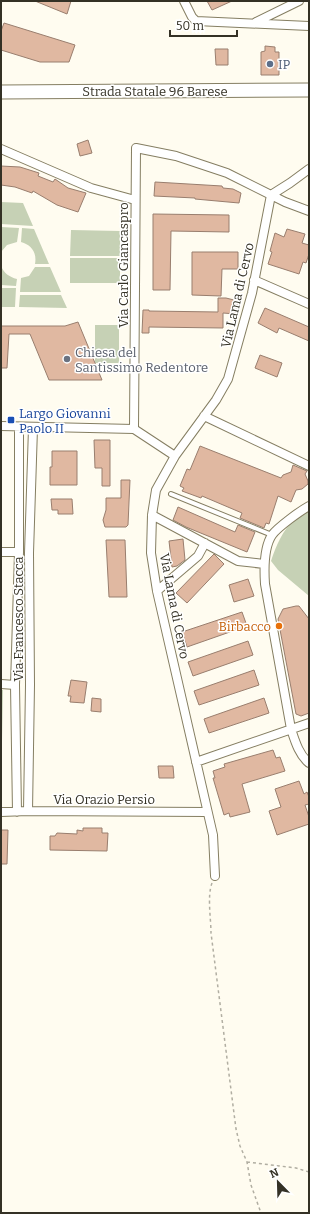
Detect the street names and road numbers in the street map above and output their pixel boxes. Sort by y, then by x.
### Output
street label: Strada Statale 96 Barese [82,84,228,99]
street label: Via Carlo Giancaspro [116,202,131,328]
street label: Via Lama di Cervo [218,241,257,349]
street label: Via Lama di Cervo [157,552,192,660]
street label: Via Francesco Stacca [11,556,26,682]
street label: Via Orazio Persio [53,792,155,807]

